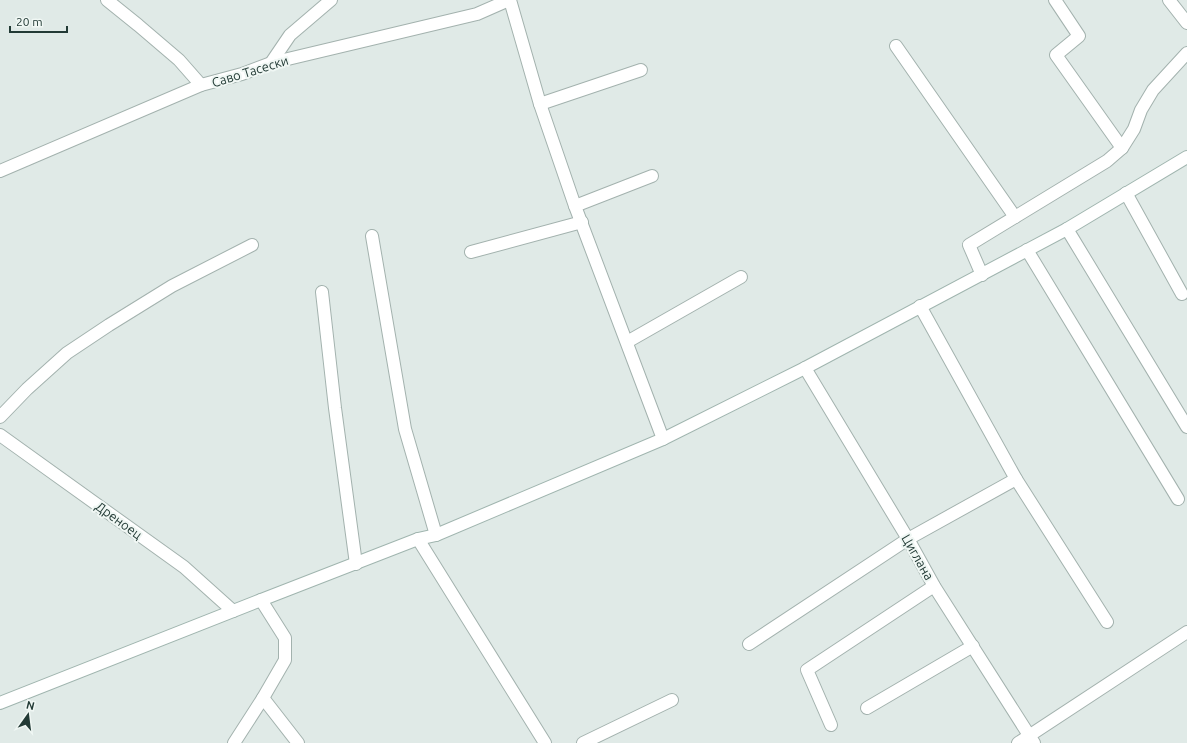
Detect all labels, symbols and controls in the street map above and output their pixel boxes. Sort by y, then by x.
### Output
scale bar [10,8,67,34]
text: 20 m [16,15,43,28]
street label: Саво Тасески [210,53,290,89]
street label: Дреноец [93,499,145,542]
street label: Циглана [899,532,937,582]
north arrow [8,695,48,735]
text: N [25,698,36,712]

